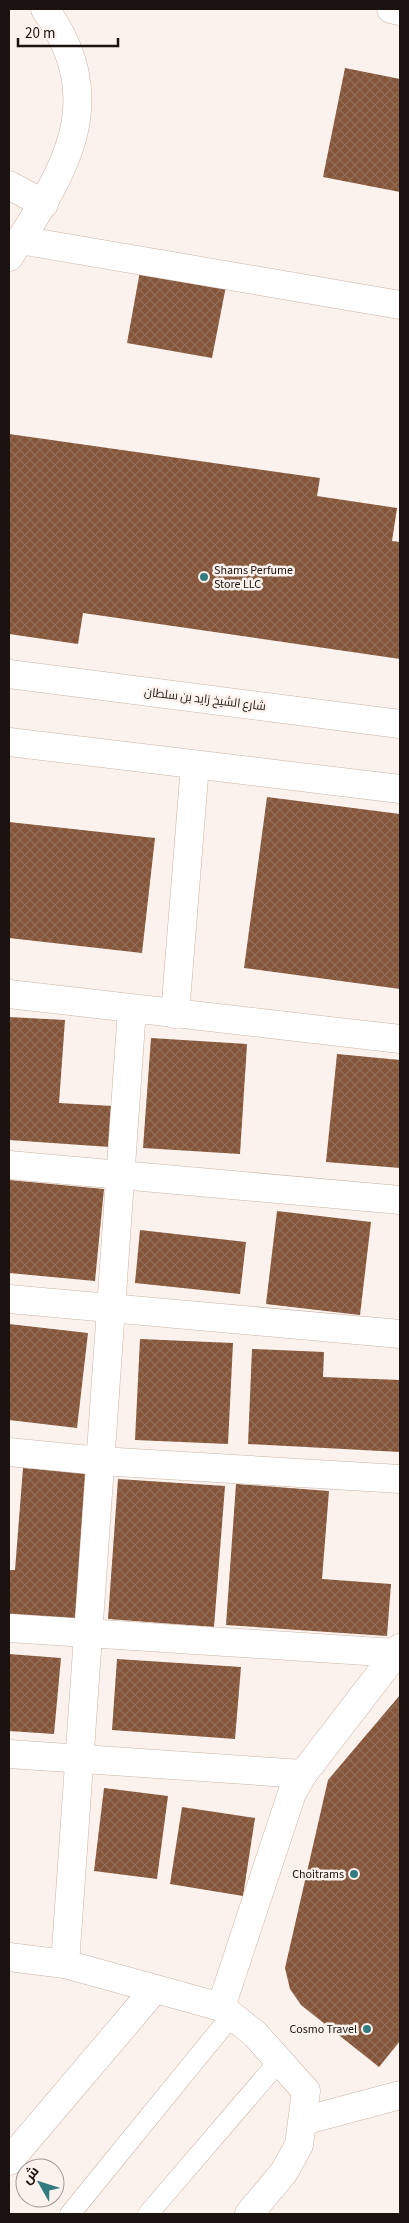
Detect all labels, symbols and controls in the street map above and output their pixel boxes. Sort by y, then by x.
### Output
scale bar [18,15,118,47]
text: 20 m [25,23,55,44]
place label: Shams Perfume Store LLC [214,562,293,593]
marker: Shams Perfume Store LLC [198,571,210,583]
street label: شارع الشيخ زايد بن سلطان [143,684,267,715]
place label: Choitrams [292,1866,344,1883]
marker: Choitrams [348,1868,360,1880]
place label: Cosmo Travel [289,2021,357,2038]
marker: Cosmo Travel [361,2023,373,2035]
north arrow [15,2158,65,2208]
text: ش [17,2162,44,2189]

